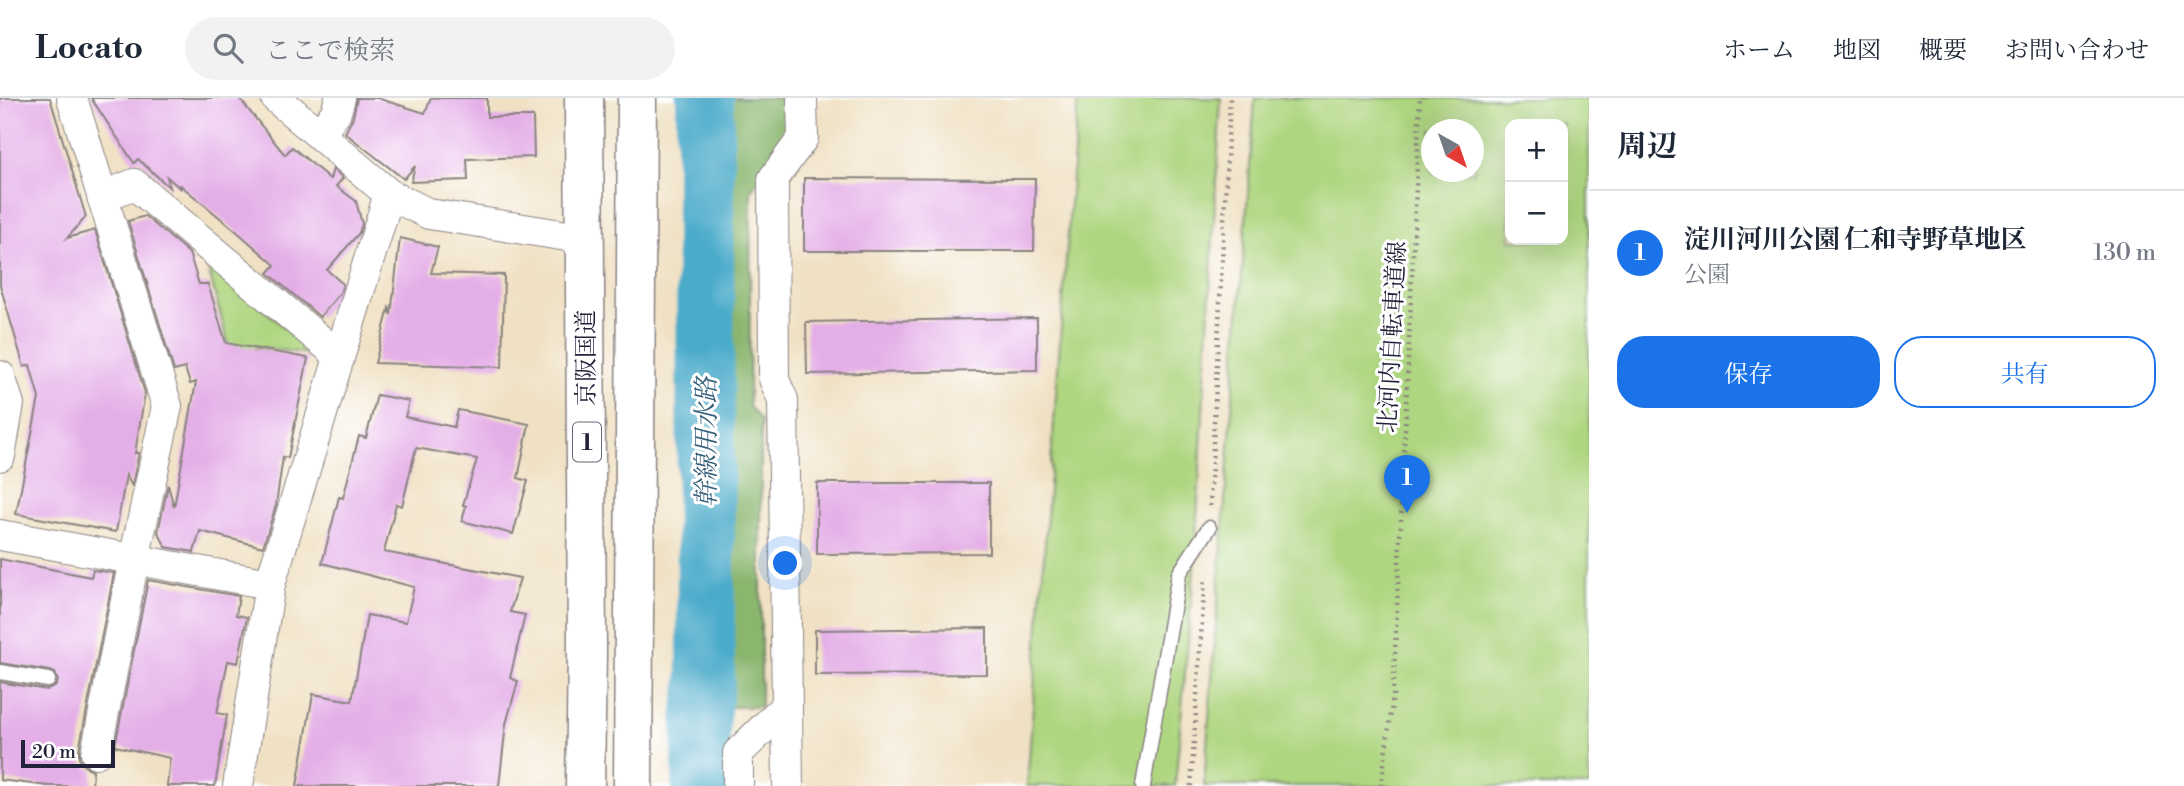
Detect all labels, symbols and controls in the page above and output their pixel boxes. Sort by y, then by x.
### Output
search box [185,17,675,80]
text: Locato [35,28,143,69]
icon: search [209,29,247,67]
text: ここで検索 [265,35,395,67]
text: ホーム [1723,36,1795,66]
text: 地図 [1833,36,1881,66]
text: 概要 [1919,36,1967,66]
text: お問い合わせ [2005,36,2149,66]
north arrow [1421,119,1484,182]
map controls [1505,119,1568,245]
button: + [1505,119,1568,182]
text: 周辺 [1617,128,1677,166]
button: − [1505,182,1568,245]
text: 淀川河川公園 仁和寺野草地区 [1684,224,2026,256]
text: 1 [1634,239,1646,267]
text: 130 m [2093,239,2156,267]
street label: 北河内自転車道線 [1373,240,1413,434]
text: 公園 [1684,261,1730,289]
street label: 京阪国道 [572,310,602,406]
button: 保存 [1617,336,1880,408]
button: 共有 [1894,336,2156,408]
water label: 幹線用水路 [691,375,723,507]
road number: 1 [573,422,601,462]
pin: 1 [1384,455,1430,513]
your location [768,546,802,580]
scale bar [21,737,116,769]
text: 20 m [32,740,76,764]

